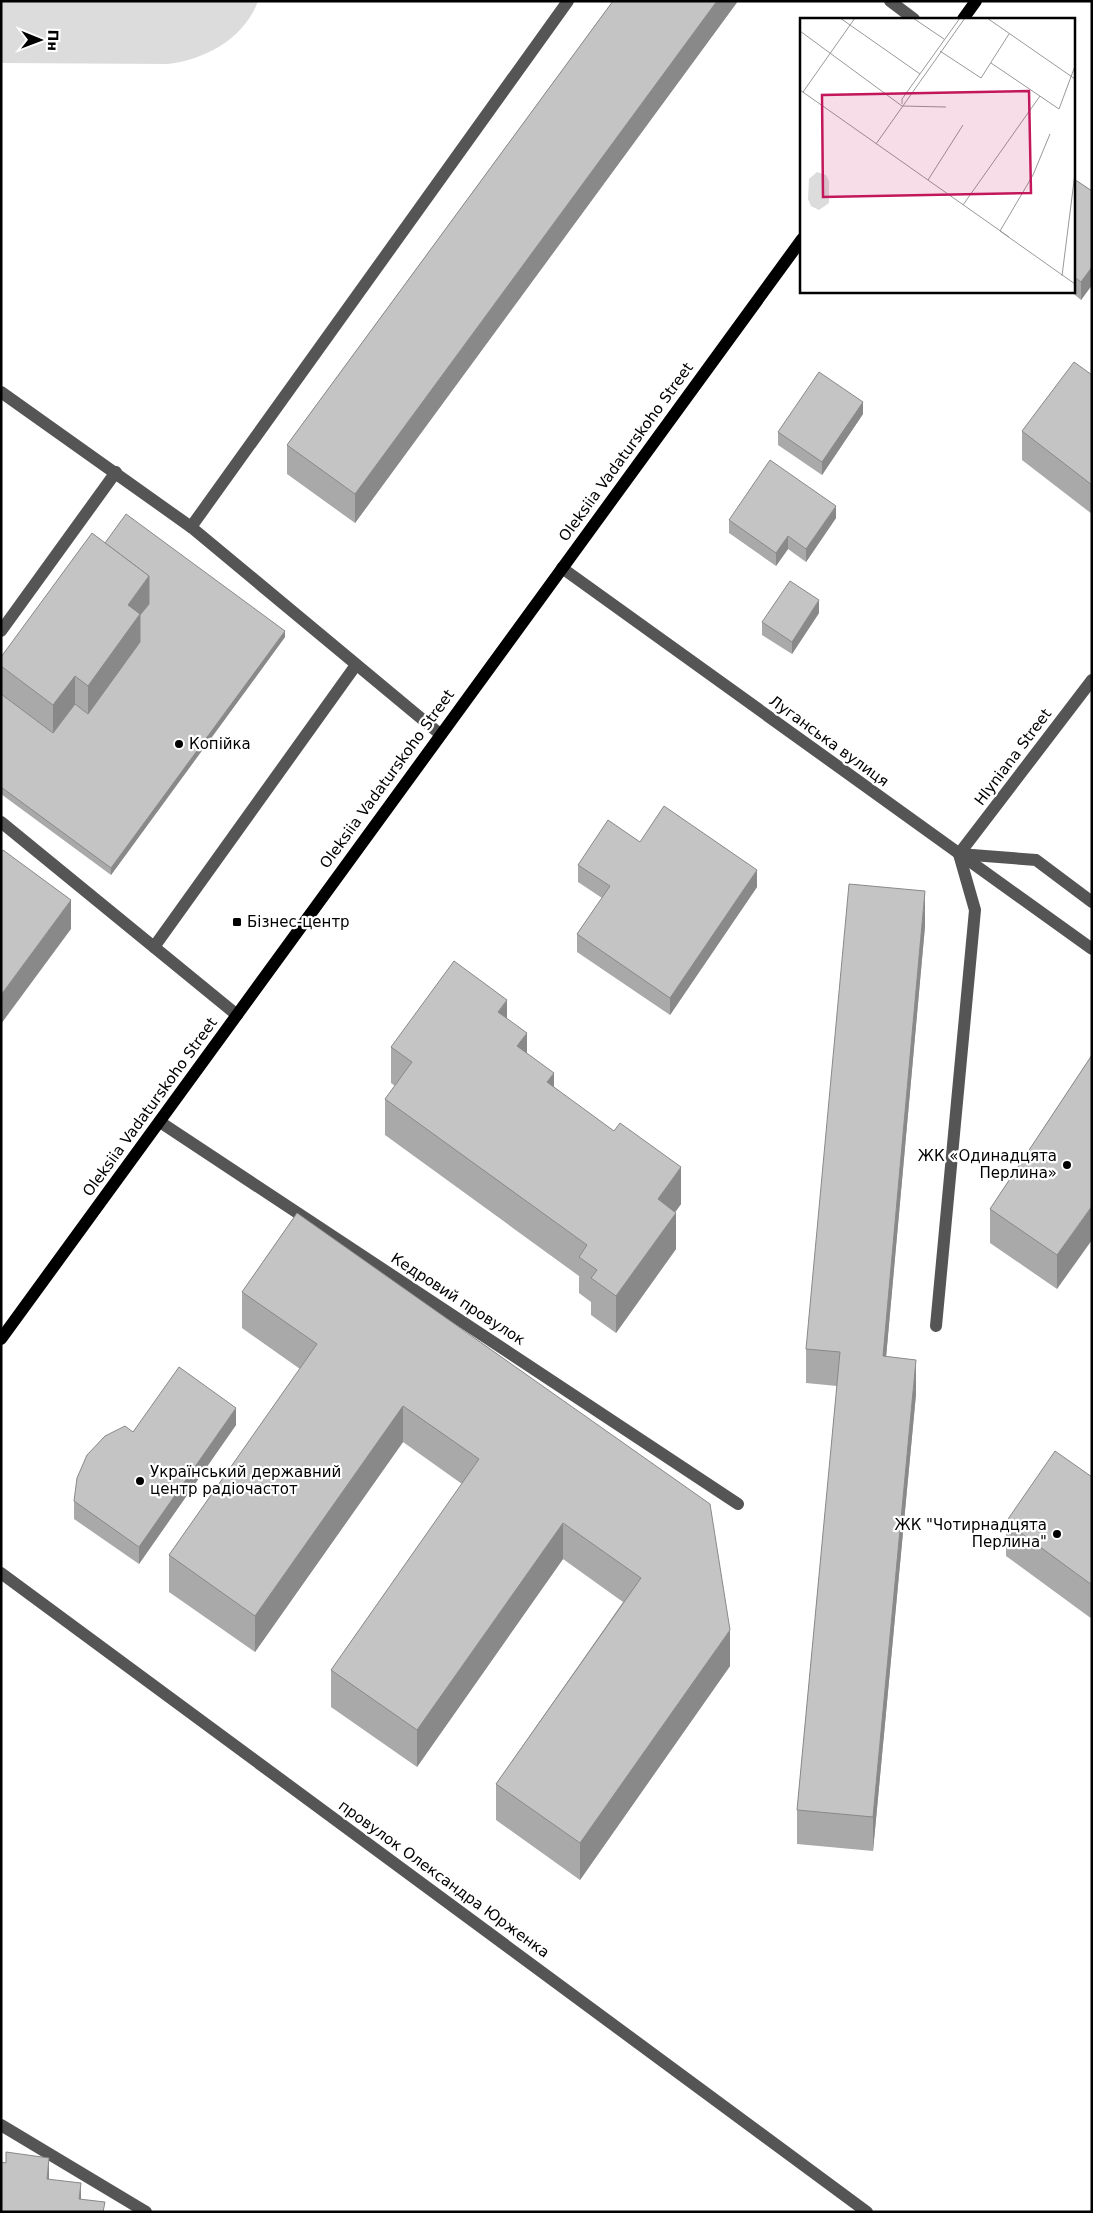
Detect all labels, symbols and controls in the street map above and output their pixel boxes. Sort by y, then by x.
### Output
north arrow [15,15,65,65]
inset map [800,18,1076,292]
text: Пн [45,29,61,51]
street label: Oleksiia Vadaturskoho Street [555,359,697,545]
street label: Oleksiia Vadaturskoho Street [316,686,458,872]
street label: Луганська вулиця [766,692,892,790]
street label: Hlyniana Street [971,705,1055,809]
place label: Копійка [189,735,251,753]
marker: Копійка [173,738,185,750]
place label: Бізнес-центр [247,913,350,931]
marker: Бізнес-центр [231,916,243,928]
street label: Oleksiia Vadaturskoho Street [79,1014,221,1200]
place label: ЖК «Одинадцята Перлина» [918,1147,1057,1182]
marker: ЖК «Одинадцята Перлина» [1061,1159,1073,1171]
street label: Кедровий провулок [388,1249,528,1349]
place label: Український державний центр радіочастот [150,1463,341,1498]
marker: Український державний центр радіочастот [134,1475,146,1487]
place label: ЖК "Чотирнадцята Перлина" [895,1516,1047,1551]
marker: ЖК "Чотирнадцята Перлина" [1051,1528,1063,1540]
street label: провулок Олександра Юрженка [335,1796,553,1962]

